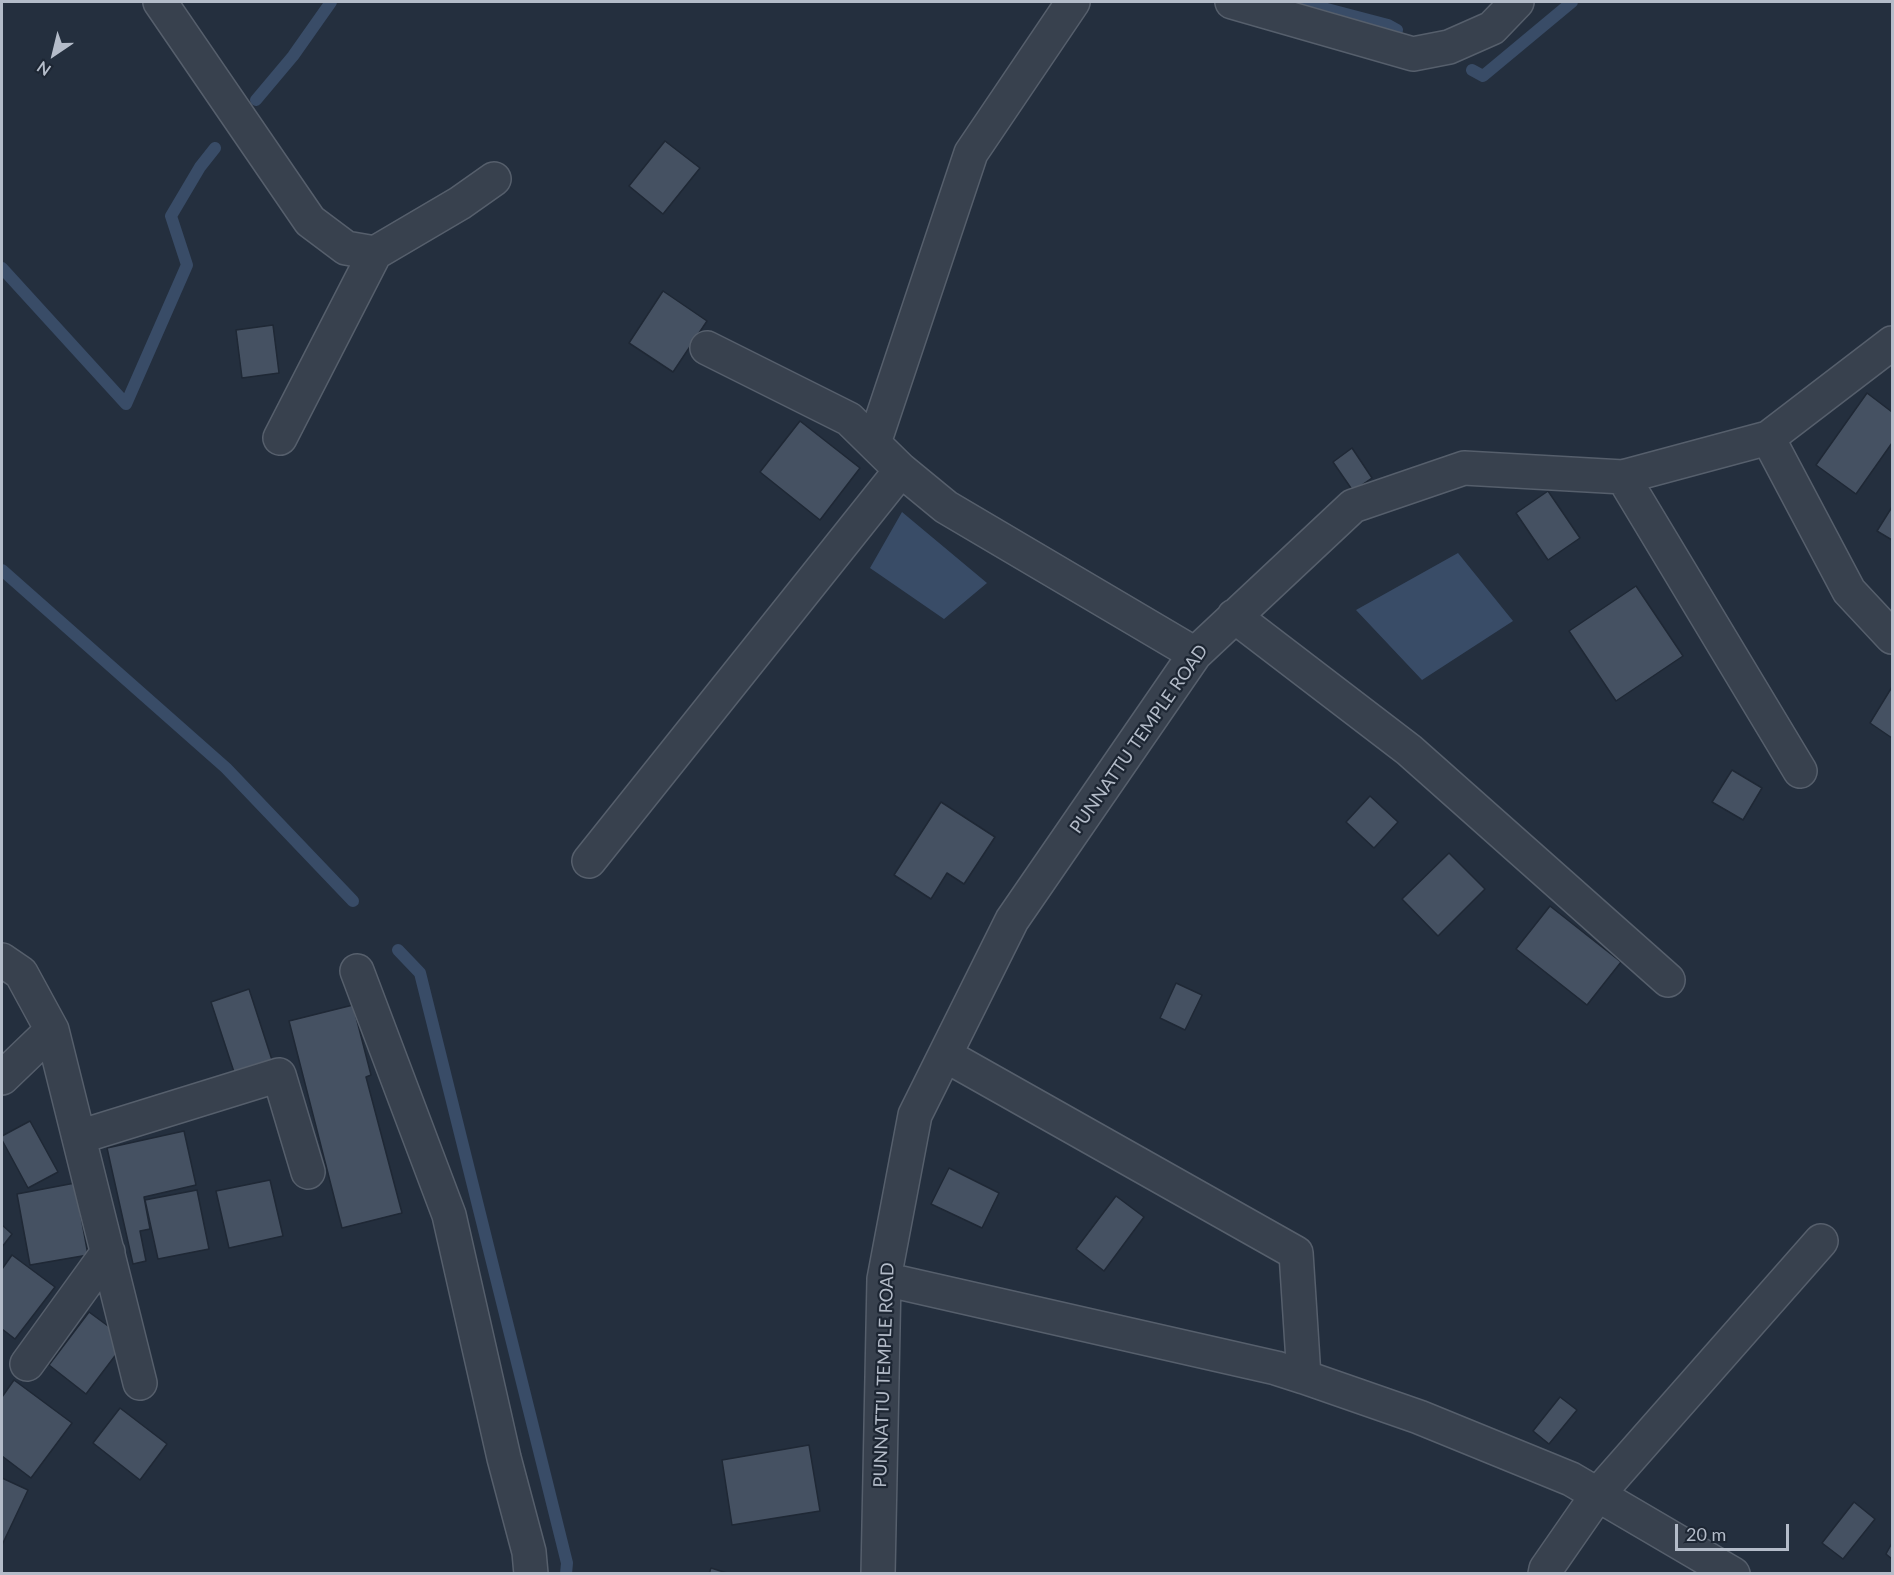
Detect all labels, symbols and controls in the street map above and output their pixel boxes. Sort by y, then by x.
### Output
north arrow [24,24,84,84]
text: N [33,58,54,80]
street label: PUNNATTU TEMPLE ROAD [1065,640,1213,838]
street label: PUNNATTU TEMPLE ROAD [869,1262,899,1488]
scale bar [1678,1512,1792,1550]
text: 20 m [1686,1523,1726,1545]

